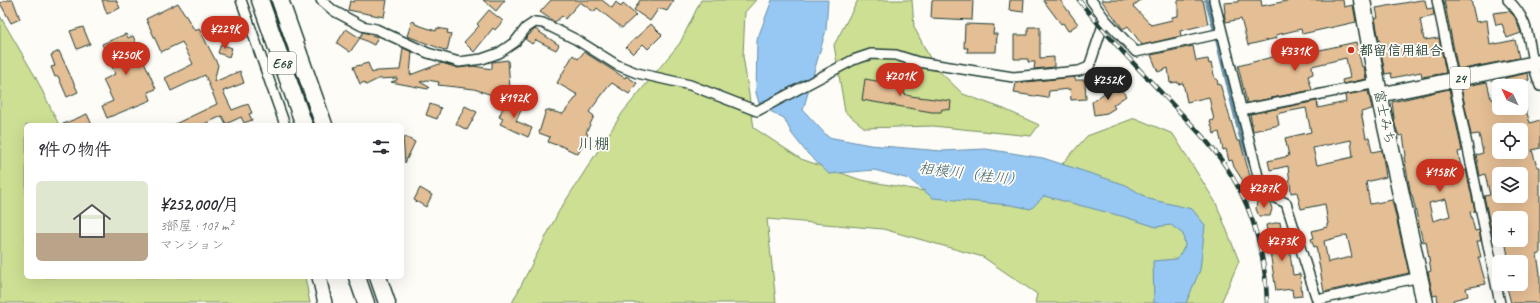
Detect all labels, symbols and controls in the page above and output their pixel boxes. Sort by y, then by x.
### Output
pin: ¥229K [197,16,253,50]
text: ¥229K [210,21,240,37]
pin: ¥331K [1267,38,1323,72]
pin: ¥250K [98,42,154,76]
place label: 都留信用組合 [1359,42,1443,59]
text: ¥331K [1280,43,1310,59]
marker: 都留信用組合 [1346,45,1356,55]
text: ¥250K [111,47,141,63]
road number: E68 [268,52,296,74]
pin: ¥201K [872,63,928,97]
pin: ¥252K [1080,67,1136,101]
road number: 24 [1450,67,1470,89]
text: ¥201K [885,68,915,84]
text: ¥252K [1093,72,1123,88]
north arrow [1492,79,1528,115]
map controls [1492,79,1528,291]
pin: ¥192K [486,85,542,119]
street label: 富士みち [1370,88,1399,146]
text: ¥192K [499,90,529,106]
button: locate [1492,123,1528,159]
district label: 川棚 [578,134,610,154]
icon: filters [370,136,392,158]
text: 9件の物件 [36,139,111,160]
water label: 相模川（桂川） [918,159,1024,190]
pin: ¥158K [1412,159,1468,193]
text: ¥158K [1425,164,1455,180]
button: layers [1492,167,1528,203]
pin: ¥287K [1236,175,1292,209]
text: ¥287K [1249,180,1279,196]
text: ¥252,000/月 [160,194,239,215]
icon: home [68,197,116,245]
button: + [1492,211,1528,247]
text: 3部屋 · 107 m² [160,218,233,234]
pin: ¥273K [1254,228,1310,262]
text: ¥273K [1267,233,1297,249]
text: マンション [160,237,224,253]
button: − [1492,255,1528,291]

